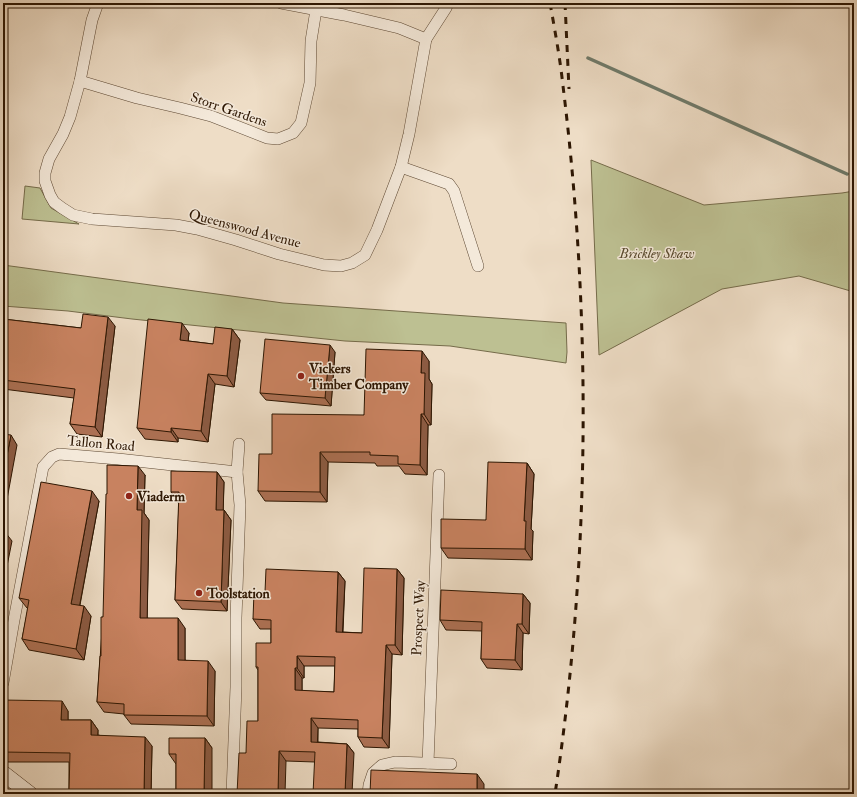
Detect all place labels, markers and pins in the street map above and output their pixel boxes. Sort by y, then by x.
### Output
place label: Vickers Timber Company [308,360,409,394]
marker: Vickers Timber Company [296,371,306,381]
place label: Viaderm [136,488,185,505]
marker: Viaderm [124,491,134,501]
place label: Toolstation [206,585,271,602]
marker: Toolstation [194,588,204,598]

